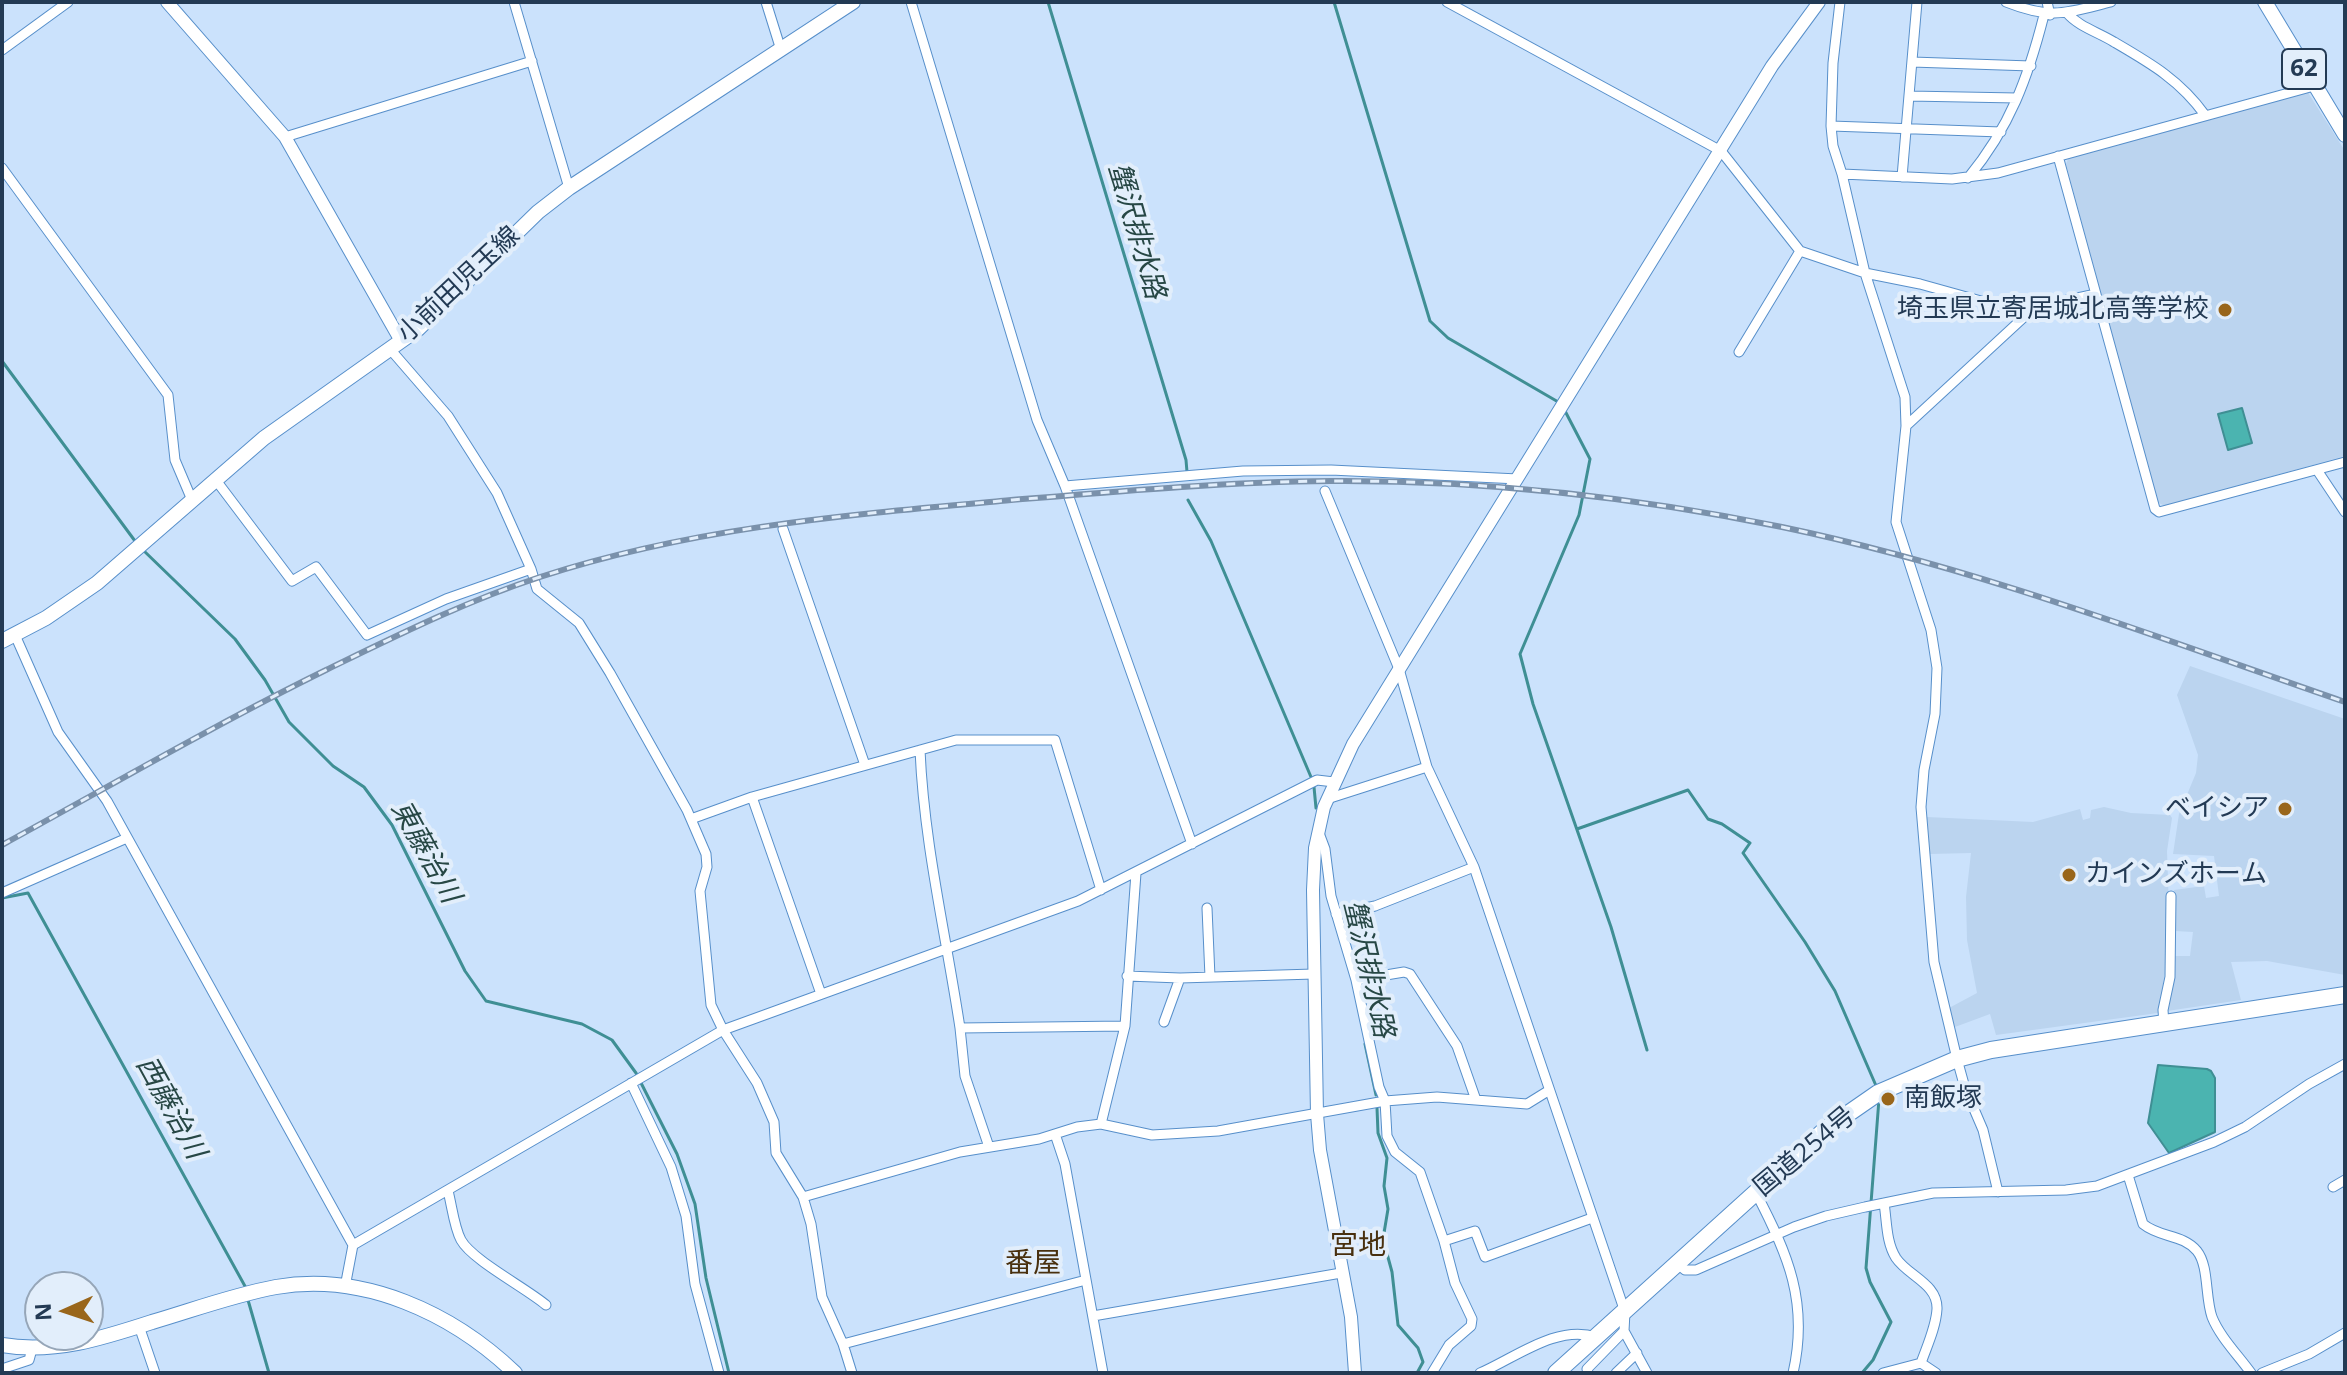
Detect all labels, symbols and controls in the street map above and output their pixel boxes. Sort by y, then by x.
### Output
road number: 62 [2282,49,2326,89]
water label: 蟹沢排水路 [1101,159,1171,303]
street label: 小前田児玉線 [391,220,527,350]
place label: 埼玉県立寄居城北高等学校 [1897,294,2209,326]
marker: 埼玉県立寄居城北高等学校 [2216,301,2234,319]
place label: ベイシア [2165,793,2269,825]
water label: 東藤治川 [383,795,467,909]
marker: ベイシア [2276,800,2294,818]
place label: カインズホーム [2085,859,2267,891]
marker: カインズホーム [2060,866,2078,884]
water label: 蟹沢排水路 [1336,897,1400,1041]
water label: 西藤治川 [128,1051,212,1165]
place label: 南飯塚 [1904,1083,1982,1115]
marker: 南飯塚 [1879,1090,1897,1108]
street label: 国道254号 [1748,1101,1862,1203]
district label: 宮地 [1330,1229,1386,1263]
district label: 番屋 [1005,1247,1061,1281]
north arrow [24,1271,104,1351]
text: N [27,1302,57,1322]

